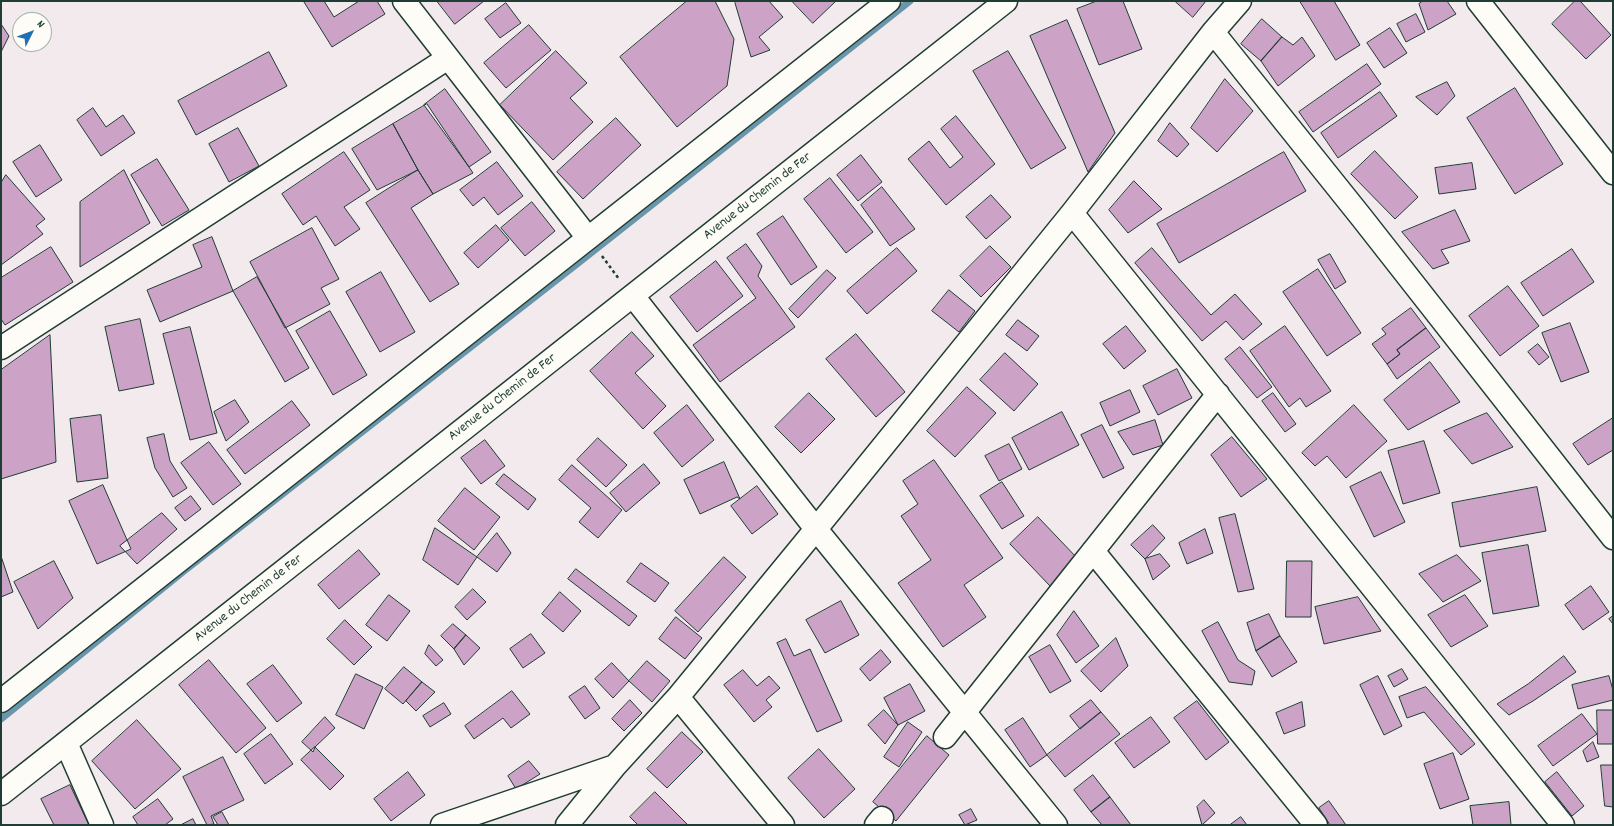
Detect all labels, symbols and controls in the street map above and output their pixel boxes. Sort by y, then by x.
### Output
north arrow [12,12,52,52]
text: N [32,17,48,32]
street label: Avenue du Chemin de Fer [701,150,815,244]
street label: Avenue du Chemin de Fer [446,351,560,445]
street label: Avenue du Chemin de Fer [192,552,306,646]

